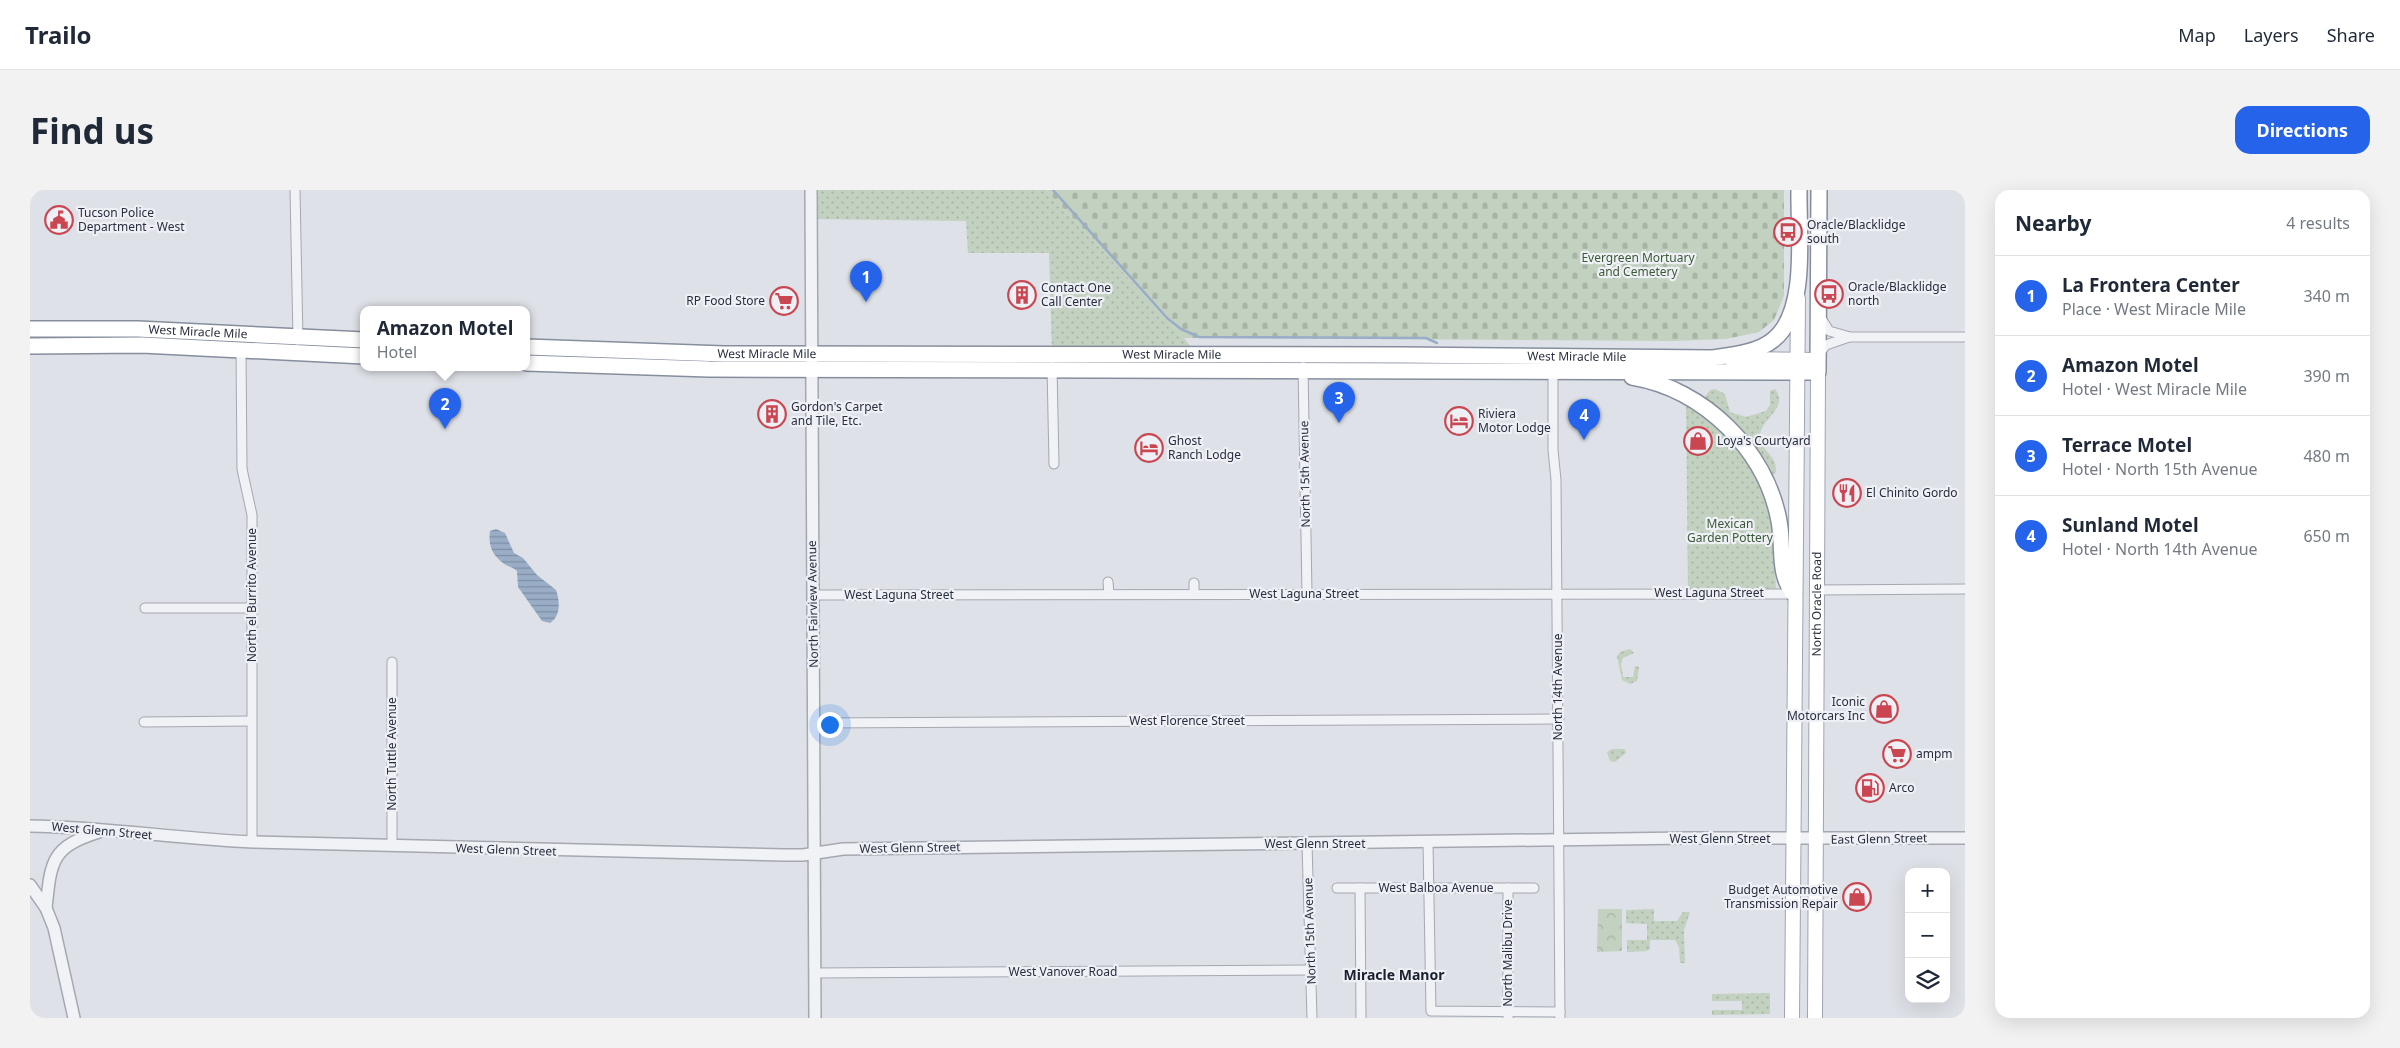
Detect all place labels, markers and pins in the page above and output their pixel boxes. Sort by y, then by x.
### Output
place label: Tucson Police Department - West [78,204,185,235]
public building icon: Tucson Police Department - West [44,205,74,235]
place label: Oracle/Blacklidge south [1807,216,1906,247]
bus stop icon: Oracle/Blacklidge south [1773,217,1803,247]
pin: 1 [850,261,882,302]
place label: Oracle/Blacklidge north [1848,278,1947,309]
place label: Contact One Call Center [1041,279,1111,310]
bus stop icon: Oracle/Blacklidge north [1814,279,1844,309]
building icon: Contact One Call Center [1007,280,1037,310]
supermarket icon: RP Food Store [769,286,799,316]
place label: RP Food Store [686,292,765,309]
pin: 3 [1323,382,1355,423]
pin: 2 [429,388,461,429]
place label: Gordon's Carpet and Tile, Etc. [791,398,883,429]
building icon: Gordon's Carpet and Tile, Etc. [757,399,787,429]
pin: 4 [1568,399,1600,440]
place label: Riviera Motor Lodge [1478,405,1551,436]
hotel icon: Riviera Motor Lodge [1444,406,1474,436]
shop icon: Loya's Courtyard [1683,426,1713,456]
place label: Ghost Ranch Lodge [1168,432,1241,463]
place label: Loya's Courtyard [1717,432,1811,449]
hotel icon: Ghost Ranch Lodge [1134,433,1164,463]
restaurant icon: El Chinito Gordo [1832,478,1862,508]
place label: El Chinito Gordo [1866,484,1958,501]
place label: Iconic Motorcars Inc [1787,693,1865,724]
shop icon: Iconic Motorcars Inc [1869,694,1899,724]
supermarket icon: ampm [1882,739,1912,769]
place label: ampm [1916,745,1953,762]
fuel station icon: Arco [1855,773,1885,803]
place label: Arco [1889,779,1914,796]
place label: Budget Automotive Transmission Repair [1724,881,1838,912]
shop icon: Budget Automotive Transmission Repair [1842,882,1872,912]

